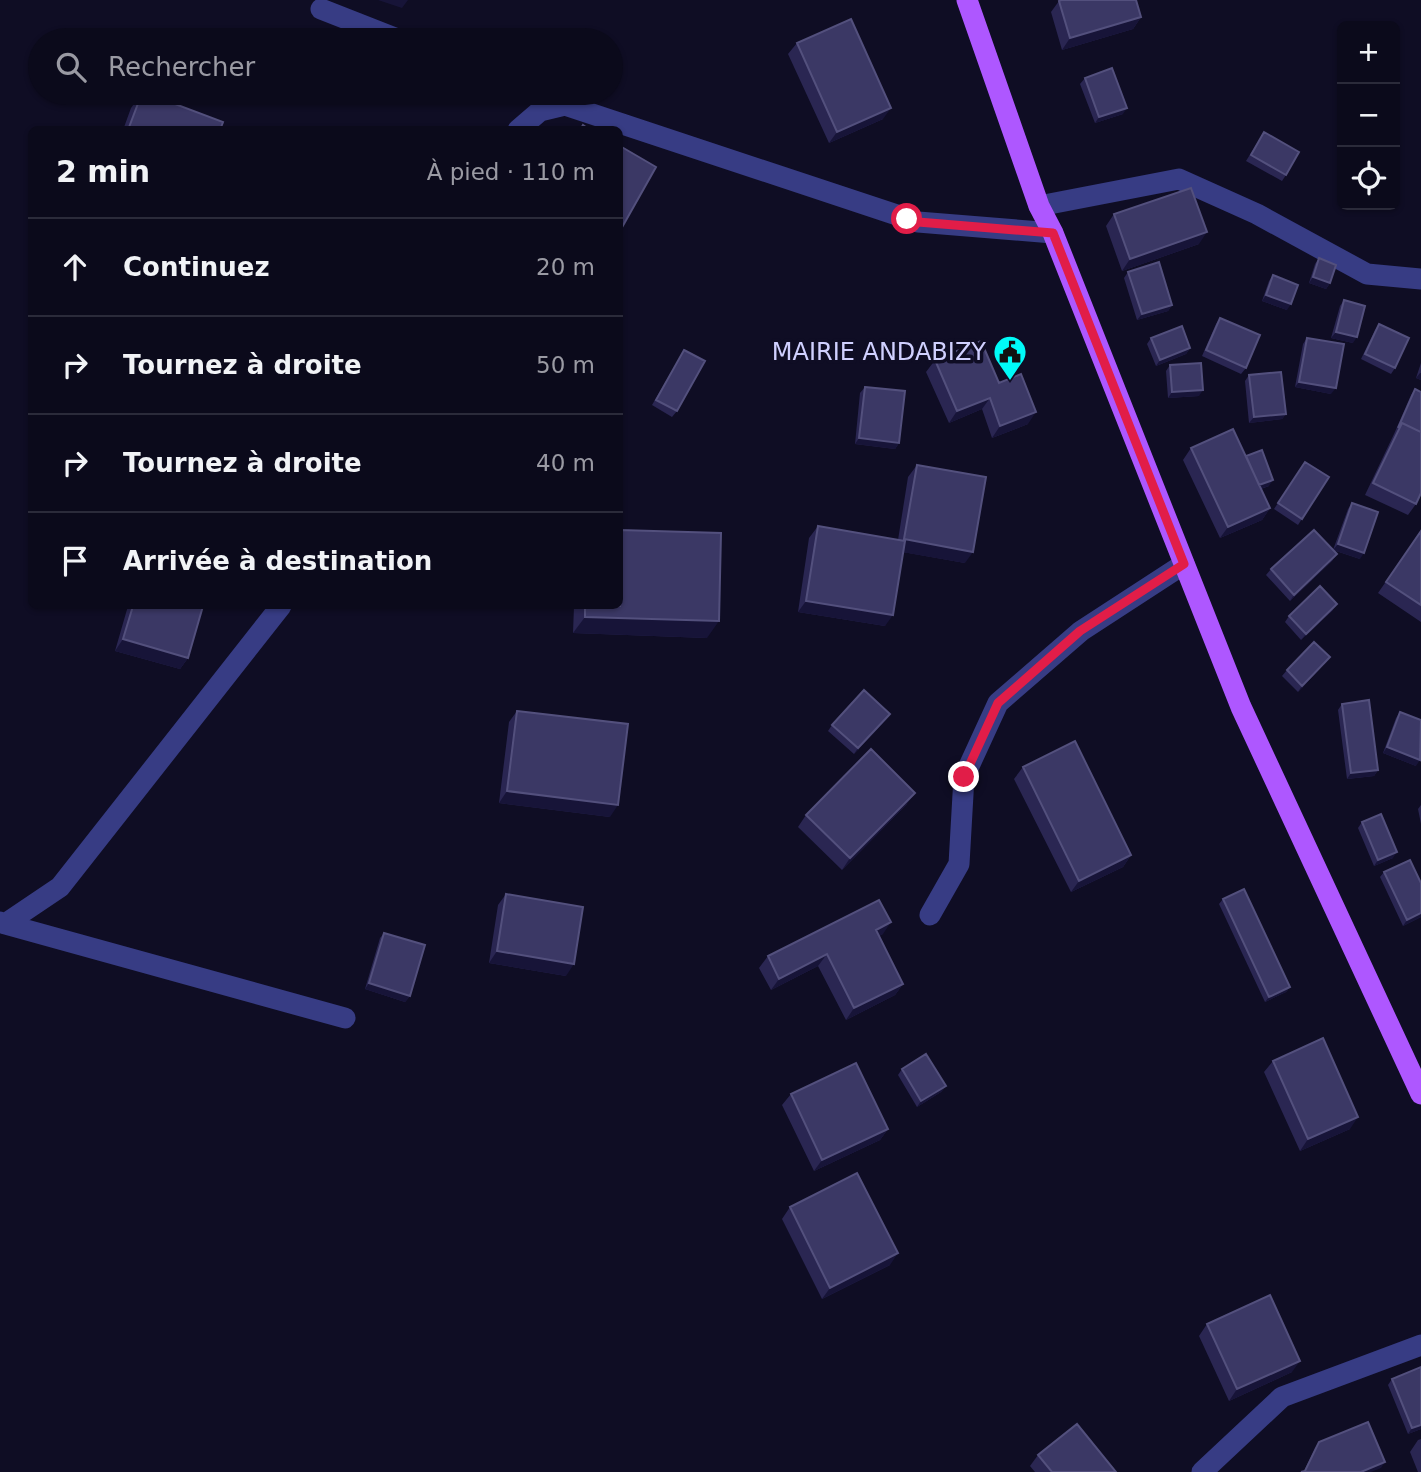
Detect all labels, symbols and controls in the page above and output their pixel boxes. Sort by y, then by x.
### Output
map controls [1337,21,1400,210]
button: + [1337,21,1400,84]
search box [28,28,623,105]
icon: search [52,48,90,86]
text: Rechercher [108,52,255,82]
button: − [1337,84,1400,147]
button: locate [1337,147,1400,210]
text: 2 min [56,154,150,189]
text: À pied · 110 m [427,159,595,185]
route start [891,203,922,234]
icon: ahead [56,248,94,286]
text: Continuez [123,252,270,282]
text: 20 m [536,254,595,280]
public building icon: MAIRIE ANDABIZY [991,333,1029,382]
place label: MAIRIE ANDABIZY [772,338,986,366]
icon: right [56,346,94,384]
text: Tournez à droite [123,350,362,380]
text: 50 m [536,352,595,378]
icon: right [56,444,94,482]
text: Tournez à droite [123,448,362,478]
text: 40 m [536,450,595,476]
icon: arrive [56,542,94,580]
text: Arrivée à destination [123,546,432,576]
route end [948,761,979,792]

